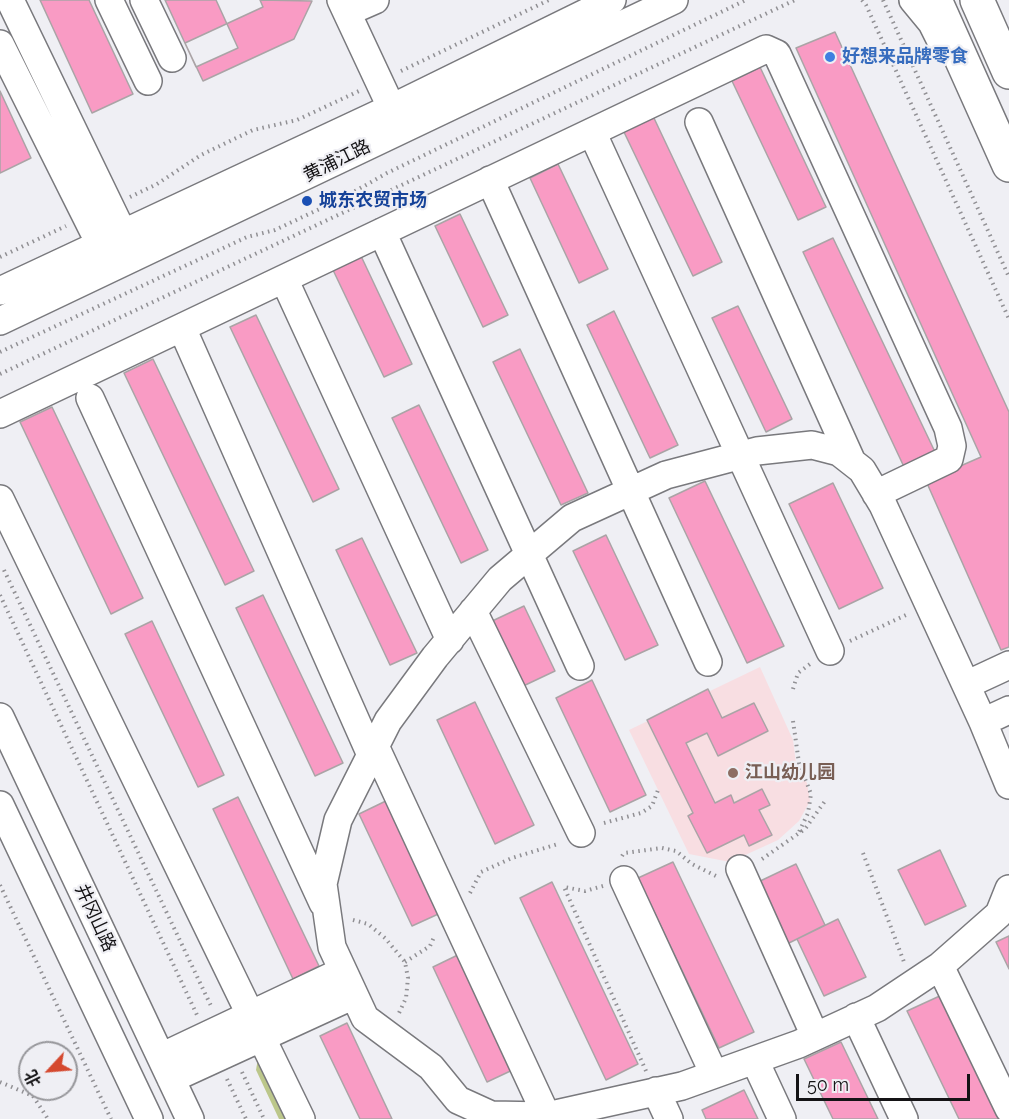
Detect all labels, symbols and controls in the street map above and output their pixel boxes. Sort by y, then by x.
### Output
place label: 好想来品牌零食 [842,46,968,68]
marker: 好想来品牌零食 [823,50,837,64]
street label: 黄浦江路 [300,136,374,186]
place label: 城东农贸市场 [319,190,427,212]
marker: 城东农贸市场 [300,194,314,208]
place label: 江山幼儿园 [745,762,835,784]
marker: 江山幼儿园 [726,766,740,780]
street label: 井冈山路 [70,881,120,955]
north arrow [18,1041,78,1101]
scale bar [799,1062,973,1100]
text: 北 [21,1067,45,1090]
text: 50 m [807,1074,849,1095]

